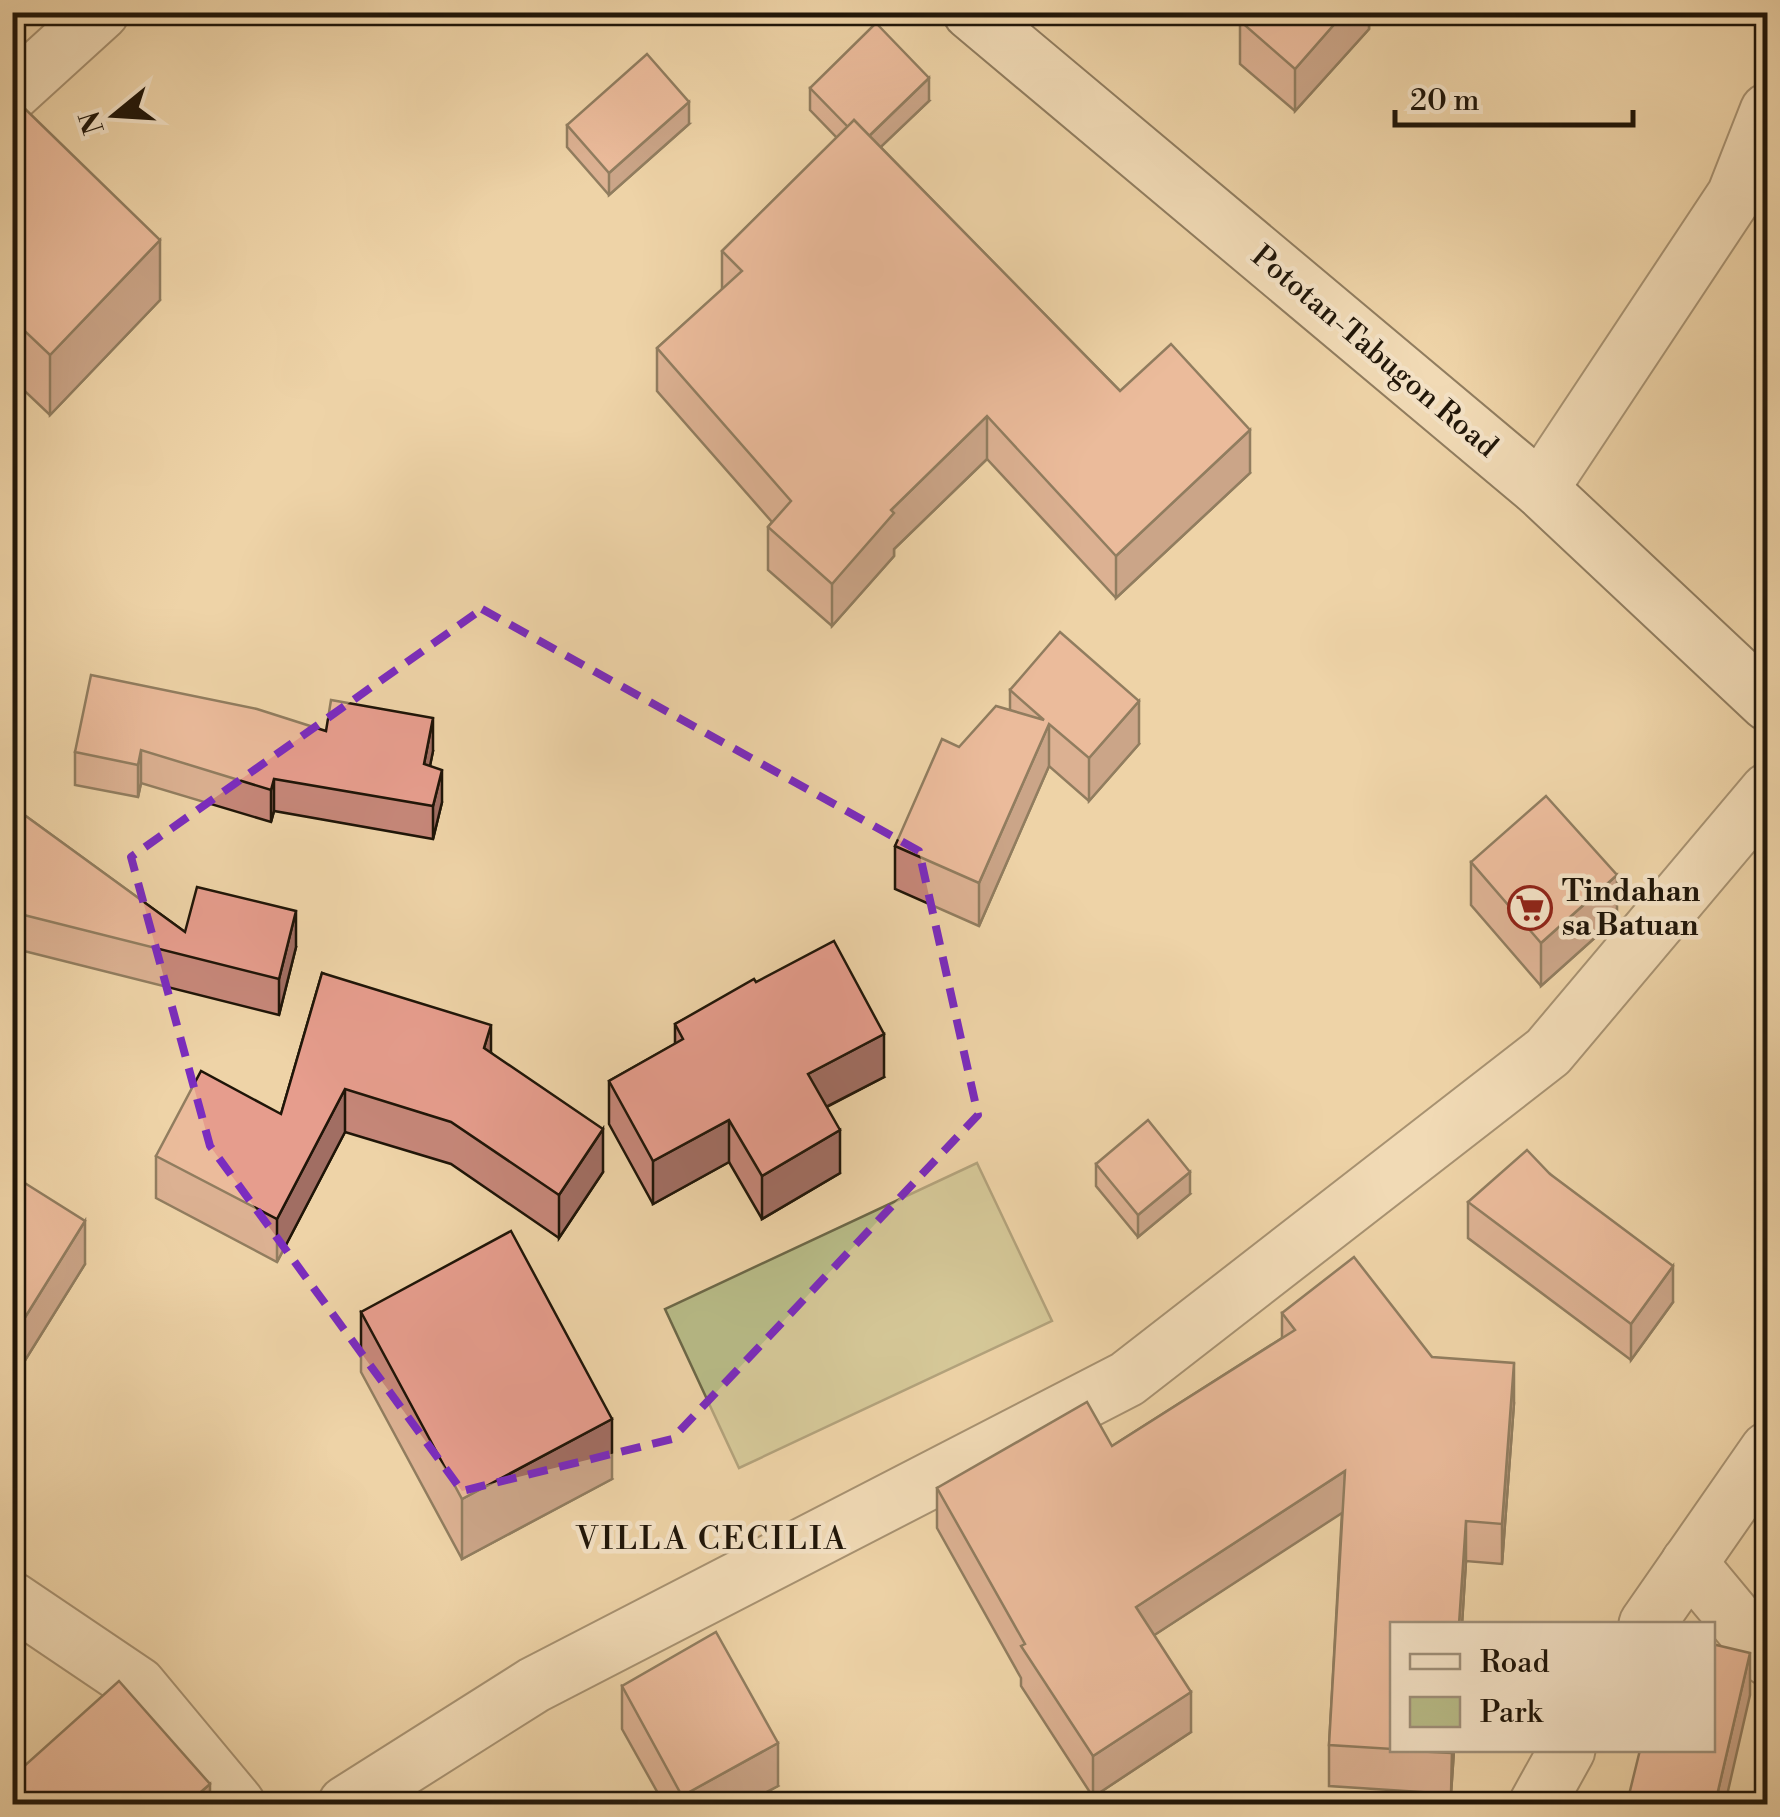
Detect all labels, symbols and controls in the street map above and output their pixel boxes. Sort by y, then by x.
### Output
north arrow [65,65,165,165]
scale bar [1395,65,1632,127]
text: 20 m [1410,82,1479,120]
text: N [73,106,113,138]
street label: Pototan-Tabugon Road [1243,238,1505,466]
place label: Tindahan sa Batuan [1562,873,1701,945]
supermarket icon: Tindahan sa Batuan [1507,885,1553,931]
district label: VILLA CECILIA [575,1519,848,1559]
legend [1390,1622,1715,1752]
text: Road [1480,1644,1550,1682]
text: Park [1480,1694,1544,1732]

